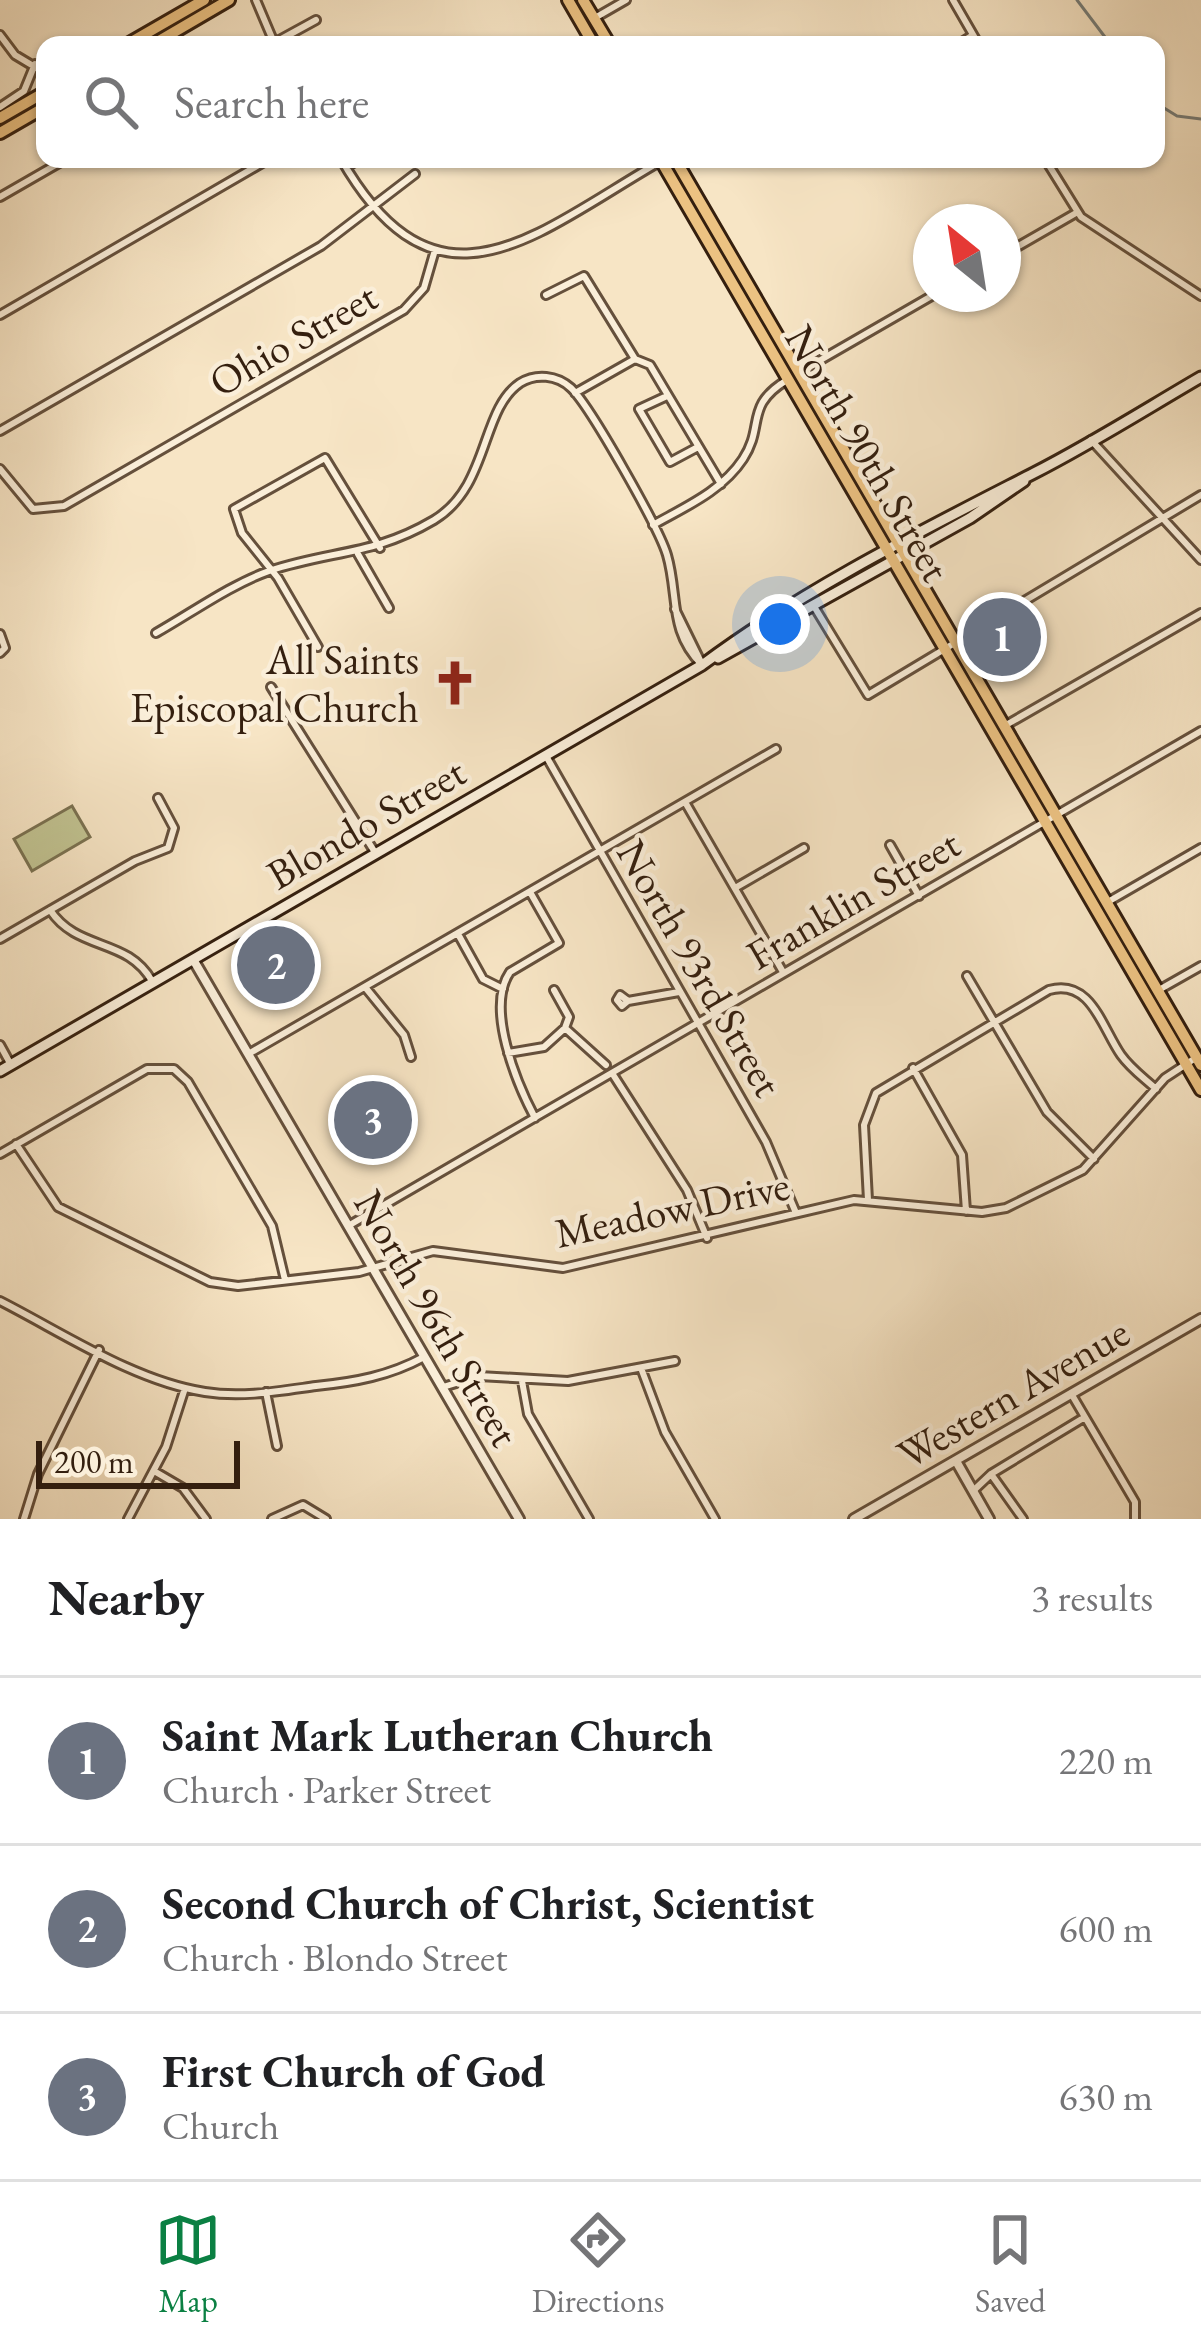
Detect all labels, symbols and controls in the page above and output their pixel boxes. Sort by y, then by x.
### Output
search box [36,36,1165,168]
icon: search [78,69,144,135]
text: Search here [174,73,369,131]
north arrow [913,204,1021,312]
street label: Ohio Street [199,269,387,409]
street label: North 90th Street [772,315,964,591]
pin: 1 [963,592,1041,682]
your location [750,594,810,654]
place label: All Saints Episcopal Church [130,632,419,735]
church icon: All Saints Episcopal Church [430,658,480,708]
street label: Blondo Street [257,744,475,902]
street label: Franklin Street [736,816,970,982]
street label: North 93rd Street [604,830,796,1106]
pin: 2 [237,920,315,1010]
pin: 3 [334,1075,412,1165]
street label: Meadow Drive [550,1157,794,1261]
street label: North 96th Street [341,1180,533,1456]
street label: Western Avenue [887,1304,1139,1482]
scale bar [36,1435,240,1488]
text: 200 m [54,1440,134,1483]
text: Nearby [48,1564,204,1630]
text: 3 results [1031,1572,1153,1623]
text: Saint Mark Lutheran Church [162,1706,713,1764]
text: 1 [77,1735,97,1786]
text: 220 m [1059,1735,1153,1786]
text: Church · Parker Street [162,1764,491,1815]
text: Second Church of Christ, Scientist [162,1874,814,1932]
text: 2 [77,1903,97,1954]
text: 600 m [1059,1903,1153,1954]
text: Church · Blondo Street [162,1932,507,1983]
text: First Church of God [162,2042,545,2100]
text: 3 [77,2071,97,2122]
text: 630 m [1059,2071,1153,2122]
text: Church [162,2100,279,2151]
tab: Map [155,2207,221,2322]
tab: Directions [532,2207,665,2322]
tab: Saved [975,2207,1046,2322]

